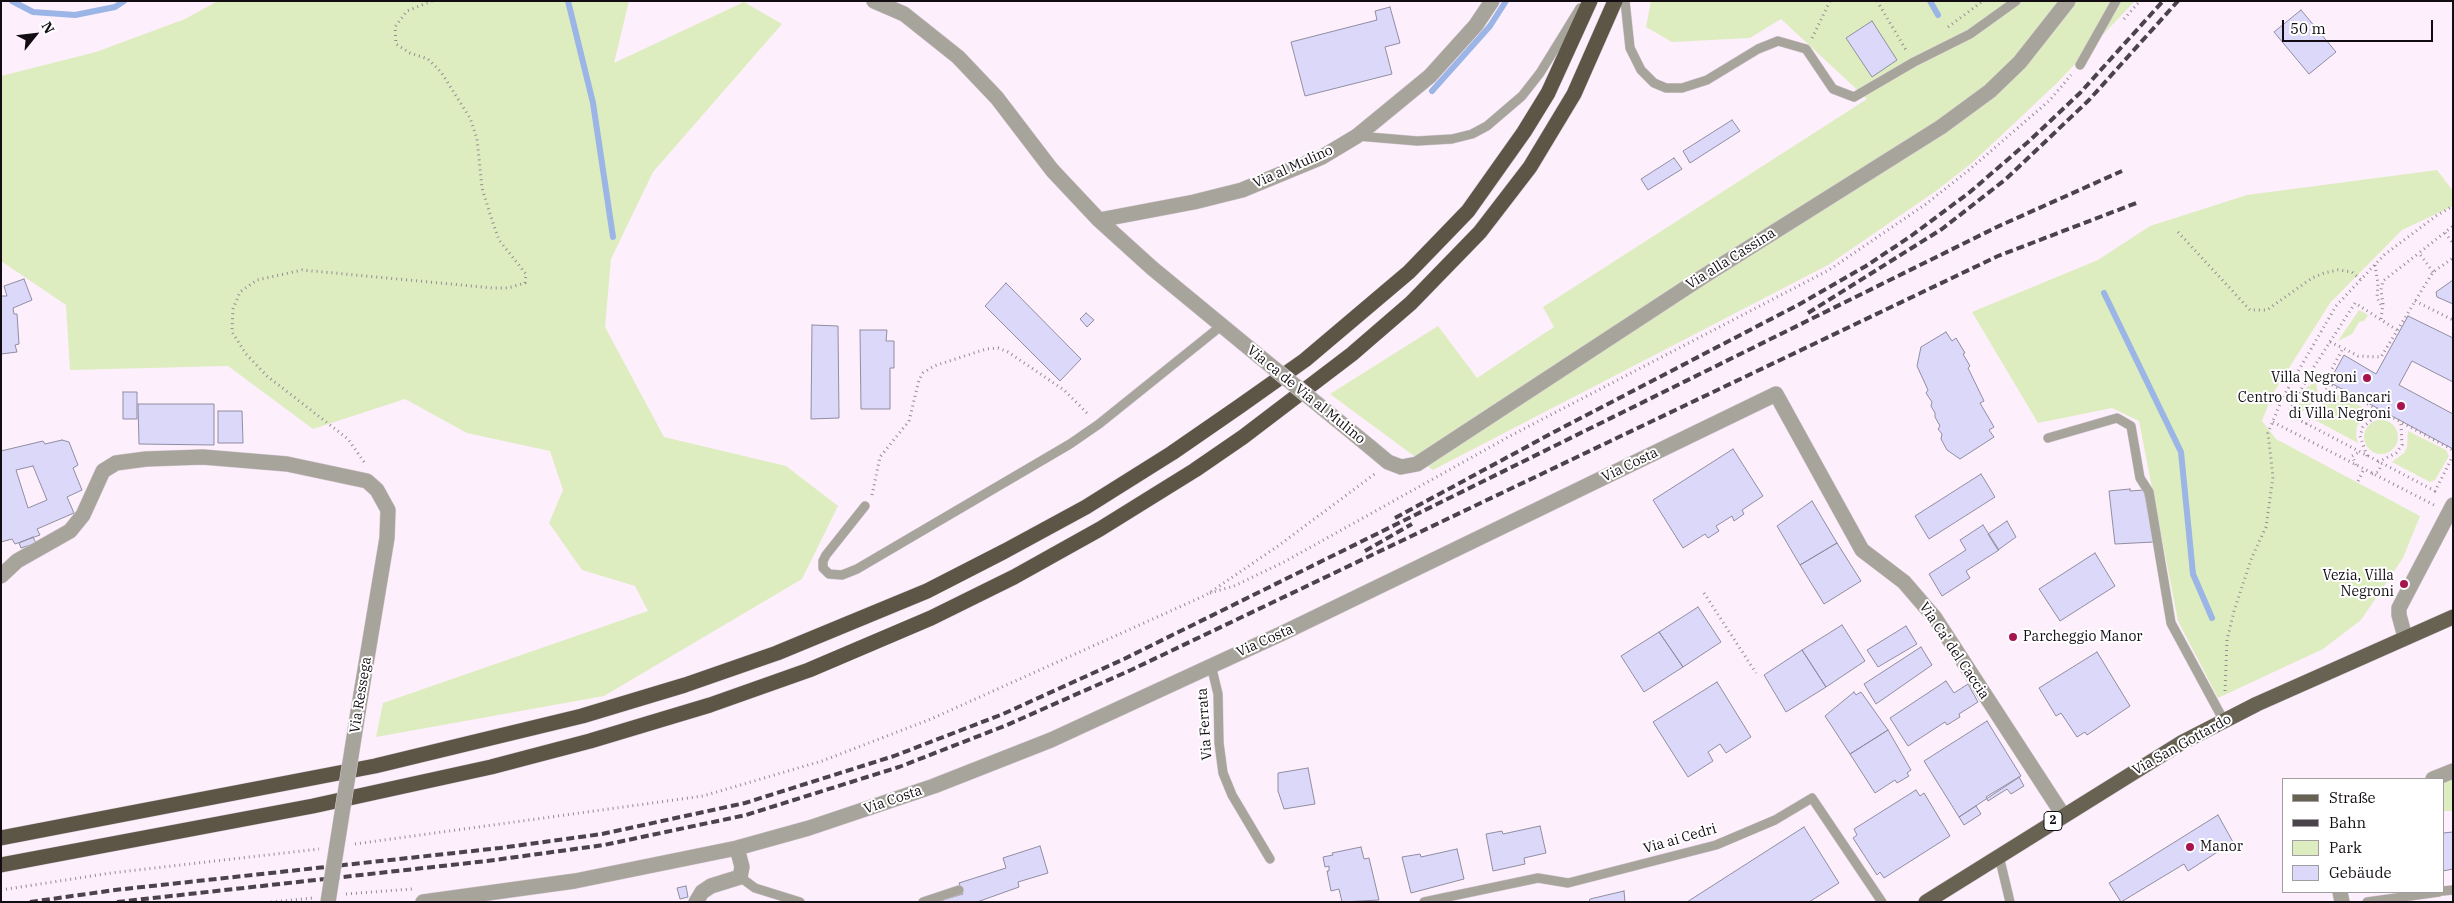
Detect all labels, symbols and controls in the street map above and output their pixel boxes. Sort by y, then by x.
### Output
north arrow [10,10,60,60]
scale bar [2284,10,2435,42]
text: N [38,19,59,37]
text: 50 m [2290,19,2326,38]
street label: Via al Mulino [1250,142,1336,192]
street label: Via alla Cassina [1683,225,1779,293]
street label: Via ca de Via al Mulino [1243,342,1369,448]
place label: Villa Negroni [2271,370,2357,386]
marker: Villa Negroni [2361,372,2373,384]
place label: Centro di Studi Bancari di Villa Negroni [2238,390,2391,422]
marker: Centro di Studi Bancari di Villa Negroni [2395,400,2407,412]
street label: Via Costa [1599,444,1661,486]
place label: Vezia, Villa Negroni [2322,568,2394,600]
marker: Vezia, Villa Negroni [2398,578,2410,590]
street label: Via Ca' del Caccia [1915,599,1993,703]
street label: Via Costa [1234,621,1296,661]
place label: Parcheggio Manor [2023,629,2143,645]
marker: Parcheggio Manor [2007,631,2019,643]
street label: Via Ressega [347,656,375,734]
street label: Via Ferrata [1194,687,1216,761]
street label: Via San Gottardo [2130,711,2234,779]
legend [2282,778,2444,893]
street label: Via Costa [862,782,924,818]
text: Straße [2329,788,2376,807]
road number: 2 [2044,811,2062,830]
text: Bahn [2329,813,2366,832]
street label: Via ai Cedri [1641,821,1719,857]
text: Park [2329,838,2362,857]
place label: Manor [2200,839,2243,855]
marker: Manor [2184,841,2196,853]
text: Gebäude [2329,863,2392,882]

